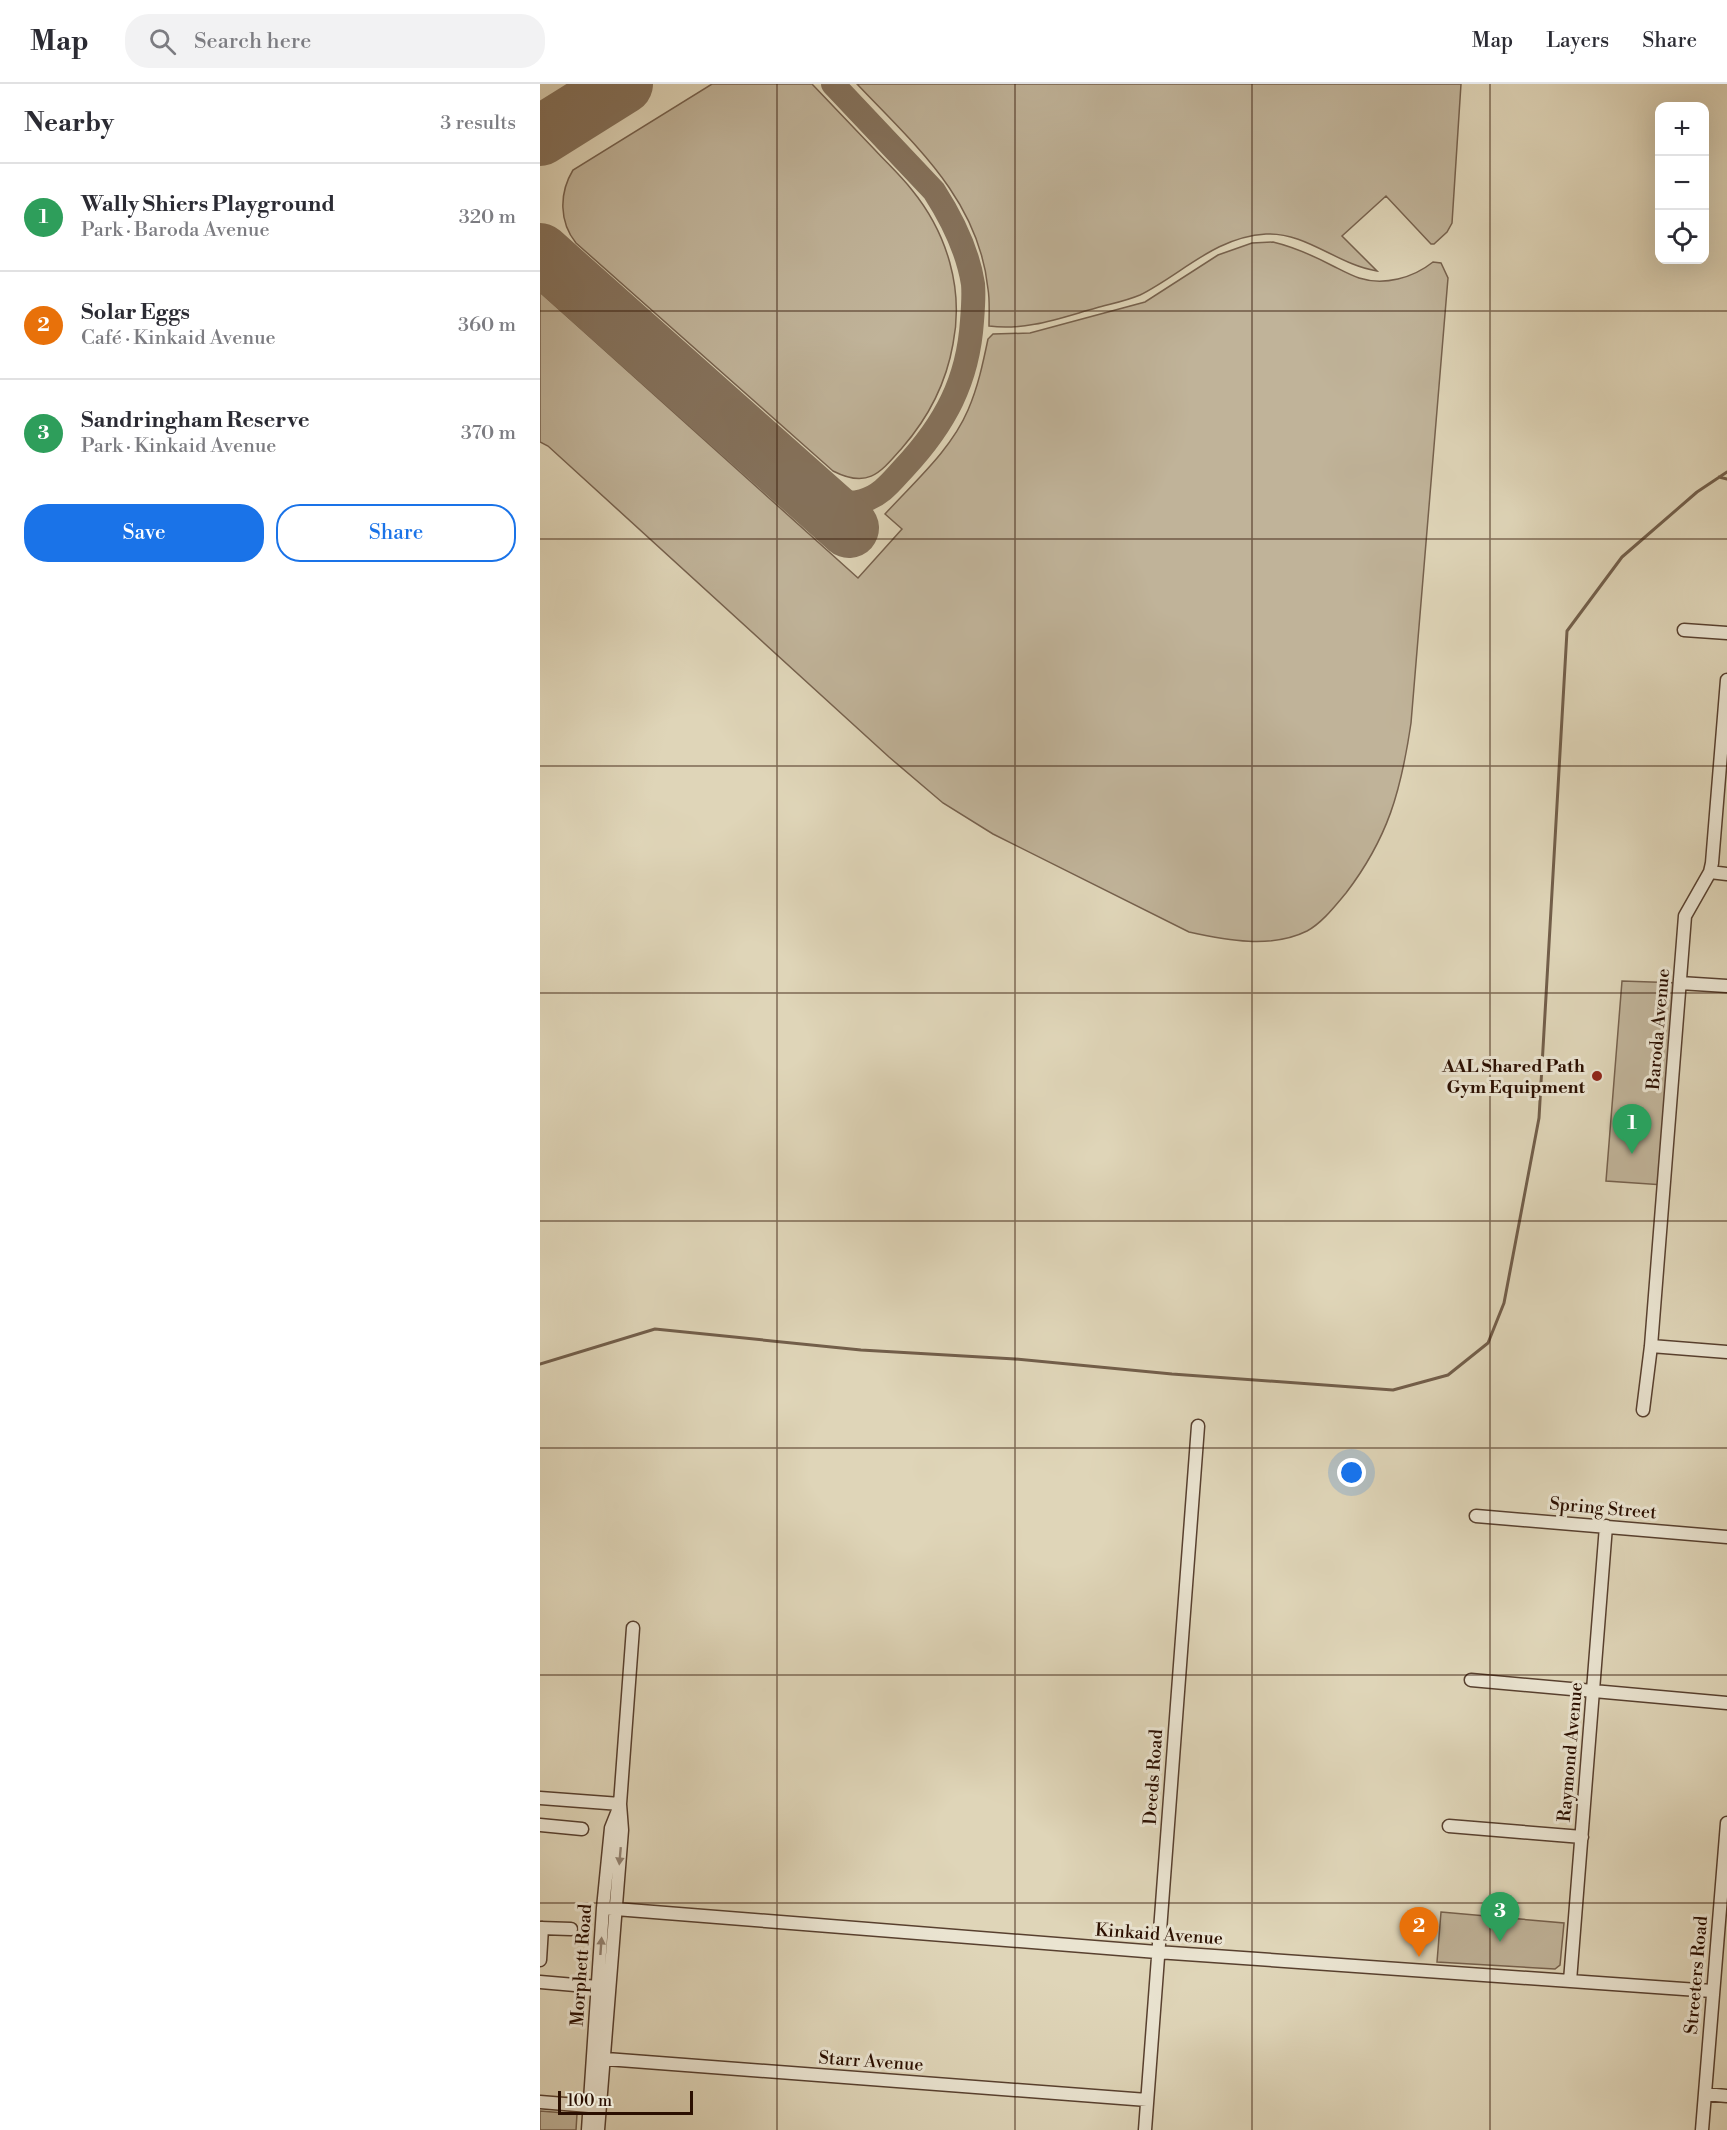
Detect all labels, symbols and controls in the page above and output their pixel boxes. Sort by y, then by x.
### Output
search box [125,14,545,68]
text: Map [30,24,89,59]
icon: search [146,25,179,58]
text: Search here [194,28,311,55]
text: Map [1472,28,1513,54]
text: Layers [1546,28,1609,54]
text: Share [1642,28,1697,54]
map controls [1655,102,1709,264]
button: + [1655,102,1709,156]
text: Nearby [24,107,114,139]
text: 3 results [440,111,516,136]
button: − [1655,156,1709,210]
text: Wally Shiers Playground [81,191,335,218]
text: 1 [39,205,48,230]
text: 320 m [459,205,516,230]
button: locate [1655,210,1709,264]
text: Park · Baroda Avenue [81,218,270,243]
text: Solar Eggs [81,299,190,326]
text: 2 [37,313,50,338]
text: 360 m [458,313,516,338]
text: Café · Kinkaid Avenue [81,326,276,351]
text: Sandringham Reserve [81,407,310,434]
text: 3 [37,421,50,446]
text: 370 m [461,421,516,446]
text: Park · Kinkaid Avenue [81,434,276,459]
button: Save [24,504,264,562]
button: Share [276,504,516,562]
street label: Baroda Avenue [1642,967,1675,1092]
place label: AAL Shared Path Gym Equipment [1441,1055,1586,1099]
marker: AAL Shared Path Gym Equipment [1590,1069,1604,1083]
pin: 1 [1612,1104,1652,1154]
your location [1337,1458,1366,1487]
street label: Spring Street [1548,1492,1658,1525]
street label: Raymond Avenue [1553,1681,1588,1823]
street label: Deeds Road [1139,1728,1168,1826]
one-way arrow [615,1847,625,1866]
pin: 3 [1480,1892,1520,1942]
street label: Morphett Road [566,1902,597,2027]
pin: 2 [1400,1908,1438,1957]
street label: Streeters Road [1680,1914,1713,2035]
street label: Kinkaid Avenue [1094,1919,1224,1950]
one-way arrow [596,1936,605,1955]
street label: Starr Avenue [818,2046,924,2077]
scale bar [558,2088,693,2116]
text: 100 m [567,2091,612,2111]

